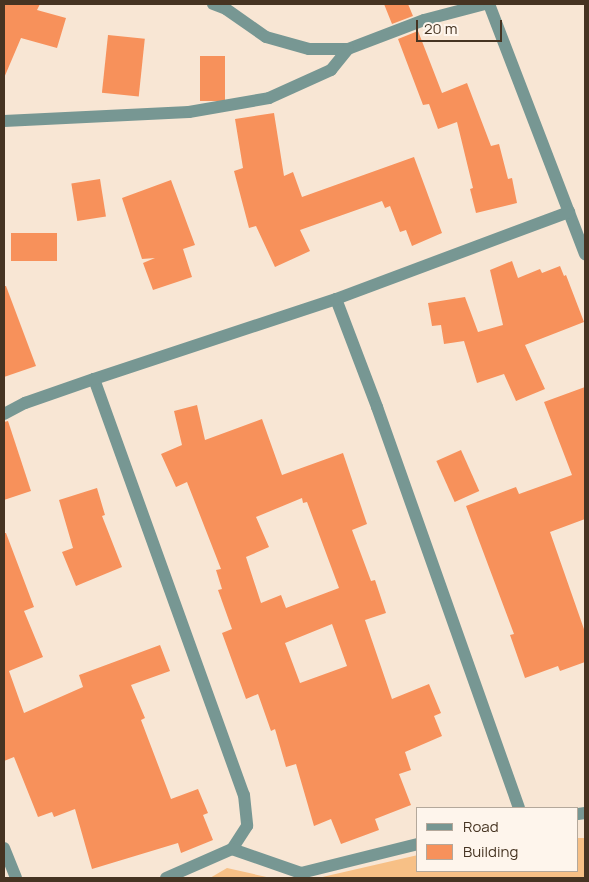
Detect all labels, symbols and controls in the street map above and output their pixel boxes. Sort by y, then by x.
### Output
scale bar [419,10,505,42]
text: 20 m [424,18,457,39]
legend [416,807,579,872]
text: Road [463,816,499,837]
text: Building [463,841,518,862]

